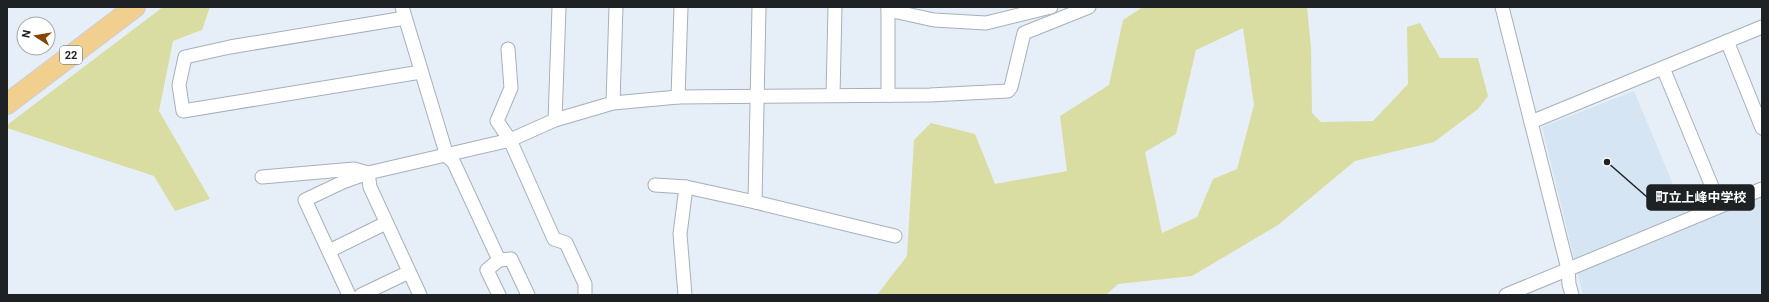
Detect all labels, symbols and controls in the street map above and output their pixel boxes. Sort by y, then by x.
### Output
north arrow [16,16,56,56]
text: N [20,29,34,39]
road number: 22 [60,46,82,64]
callout: 町立上峰中学校 [1647,185,1754,210]
text: 町立上峰中学校 [1655,190,1747,205]

